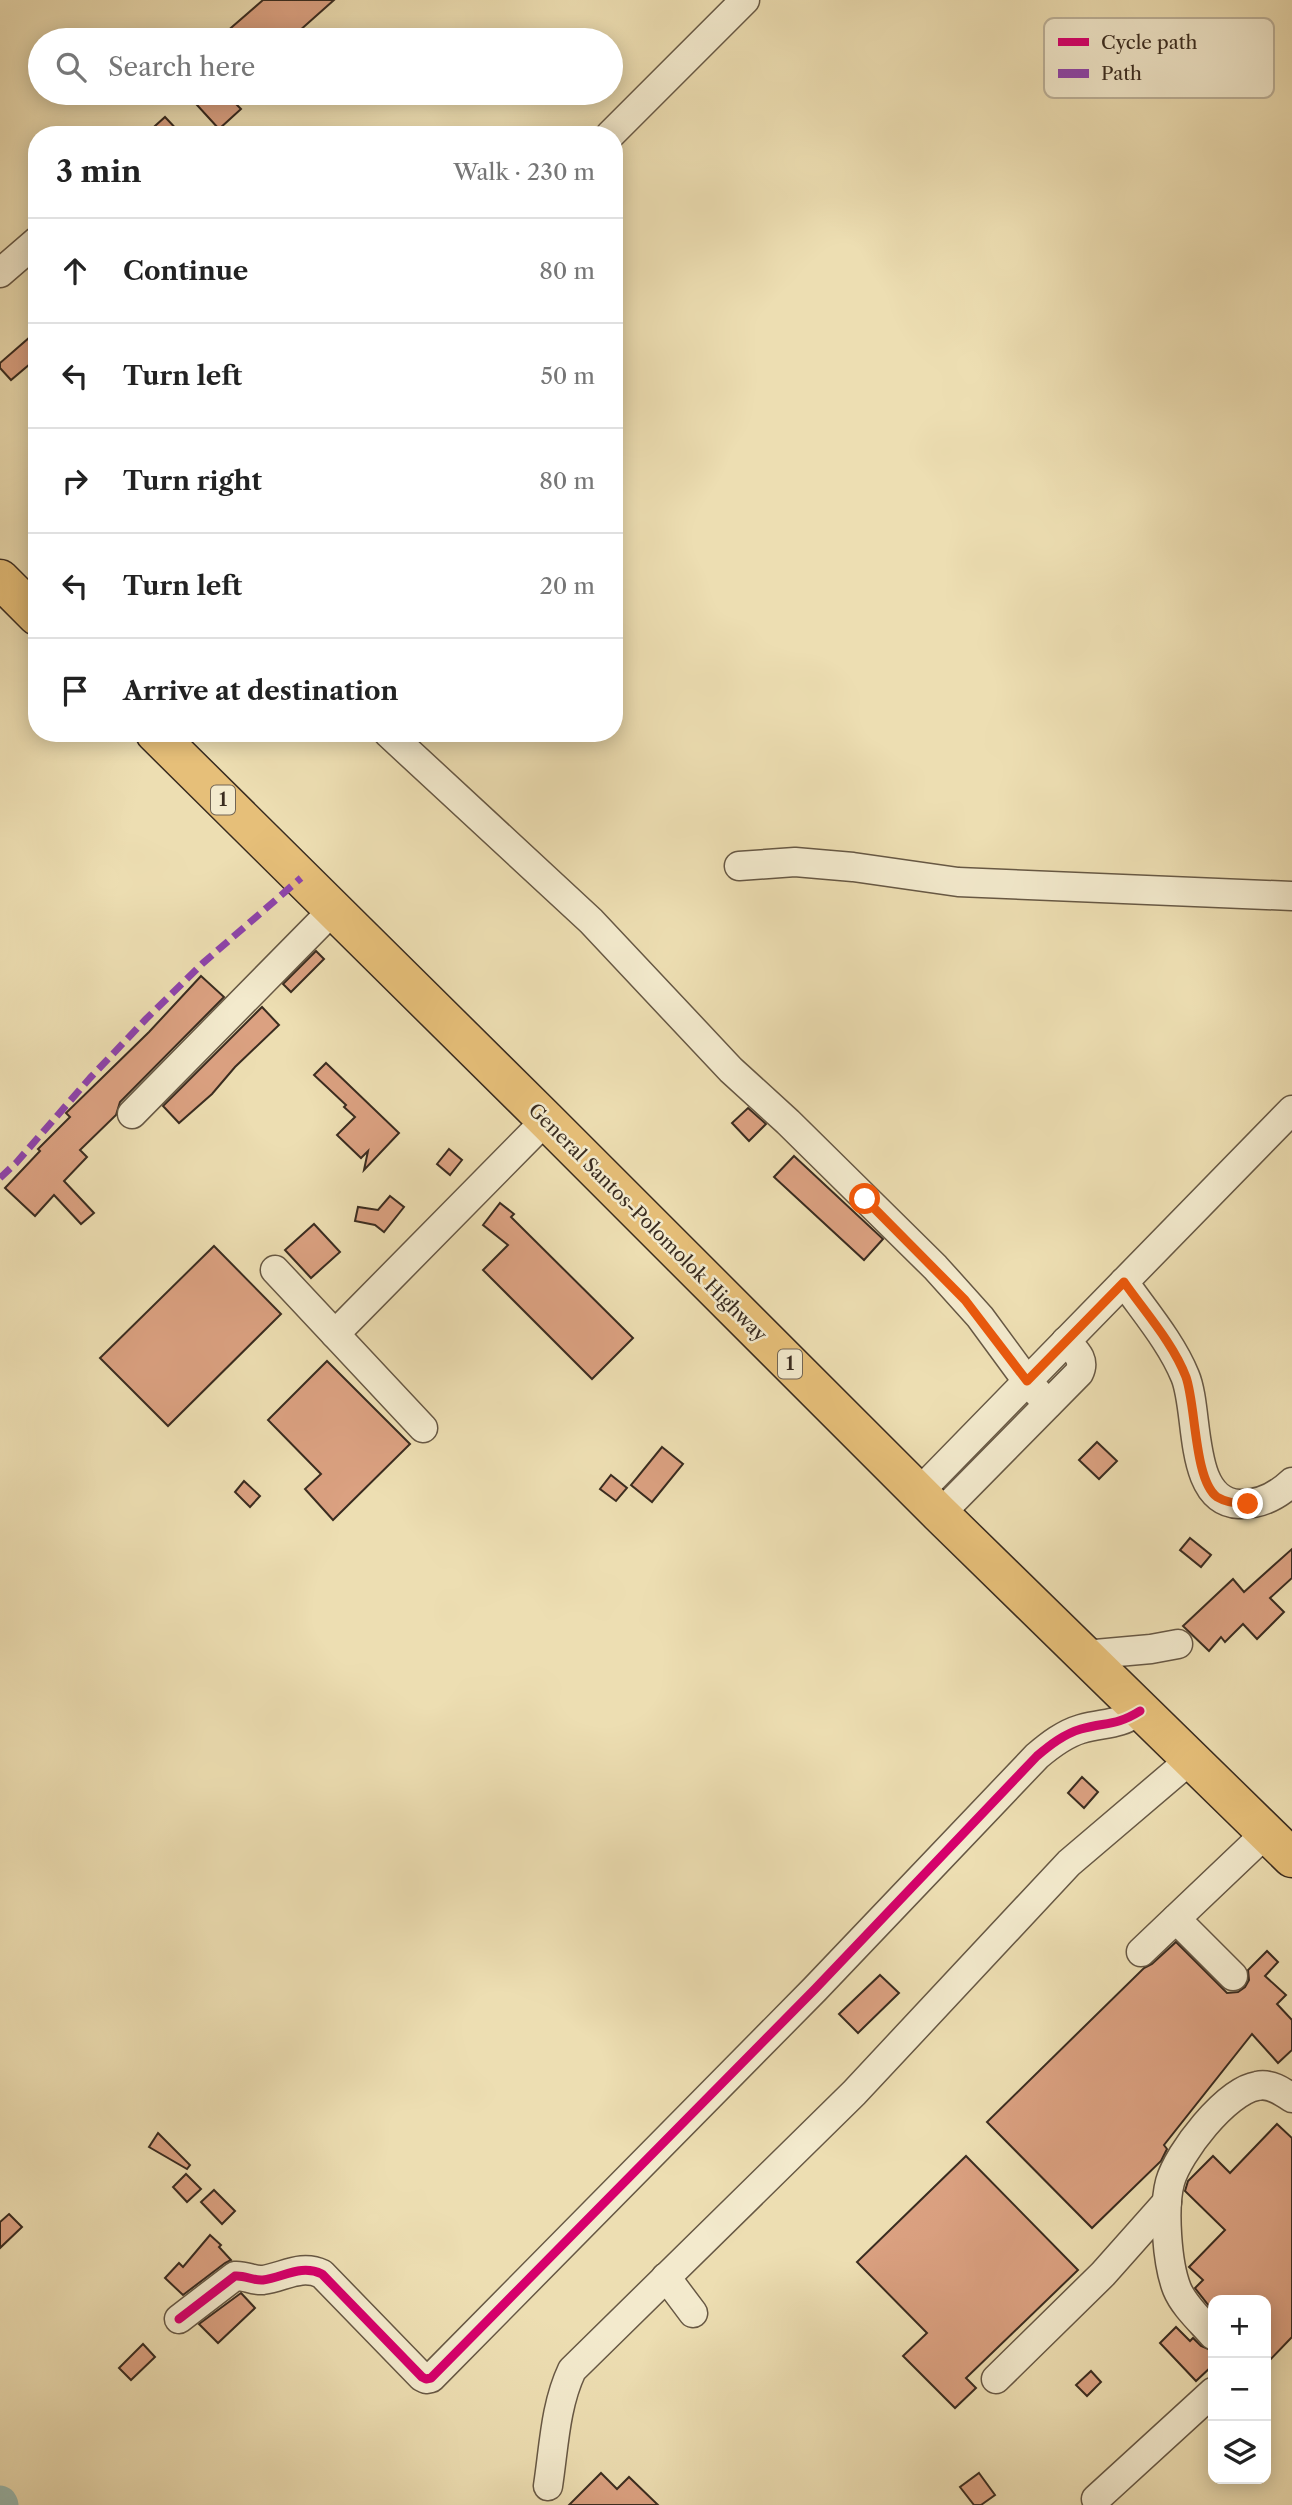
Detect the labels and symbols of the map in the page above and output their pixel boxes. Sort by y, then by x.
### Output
legend [1044,18,1274,98]
text: Cycle path [1101,31,1197,54]
text: Path [1101,62,1142,85]
road number: 1 [211,786,235,814]
street label: General Santos-Polomolok Highway [524,1098,772,1347]
route start [849,1183,880,1214]
road number: 1 [778,1350,802,1378]
route end [1232,1488,1263,1519]

